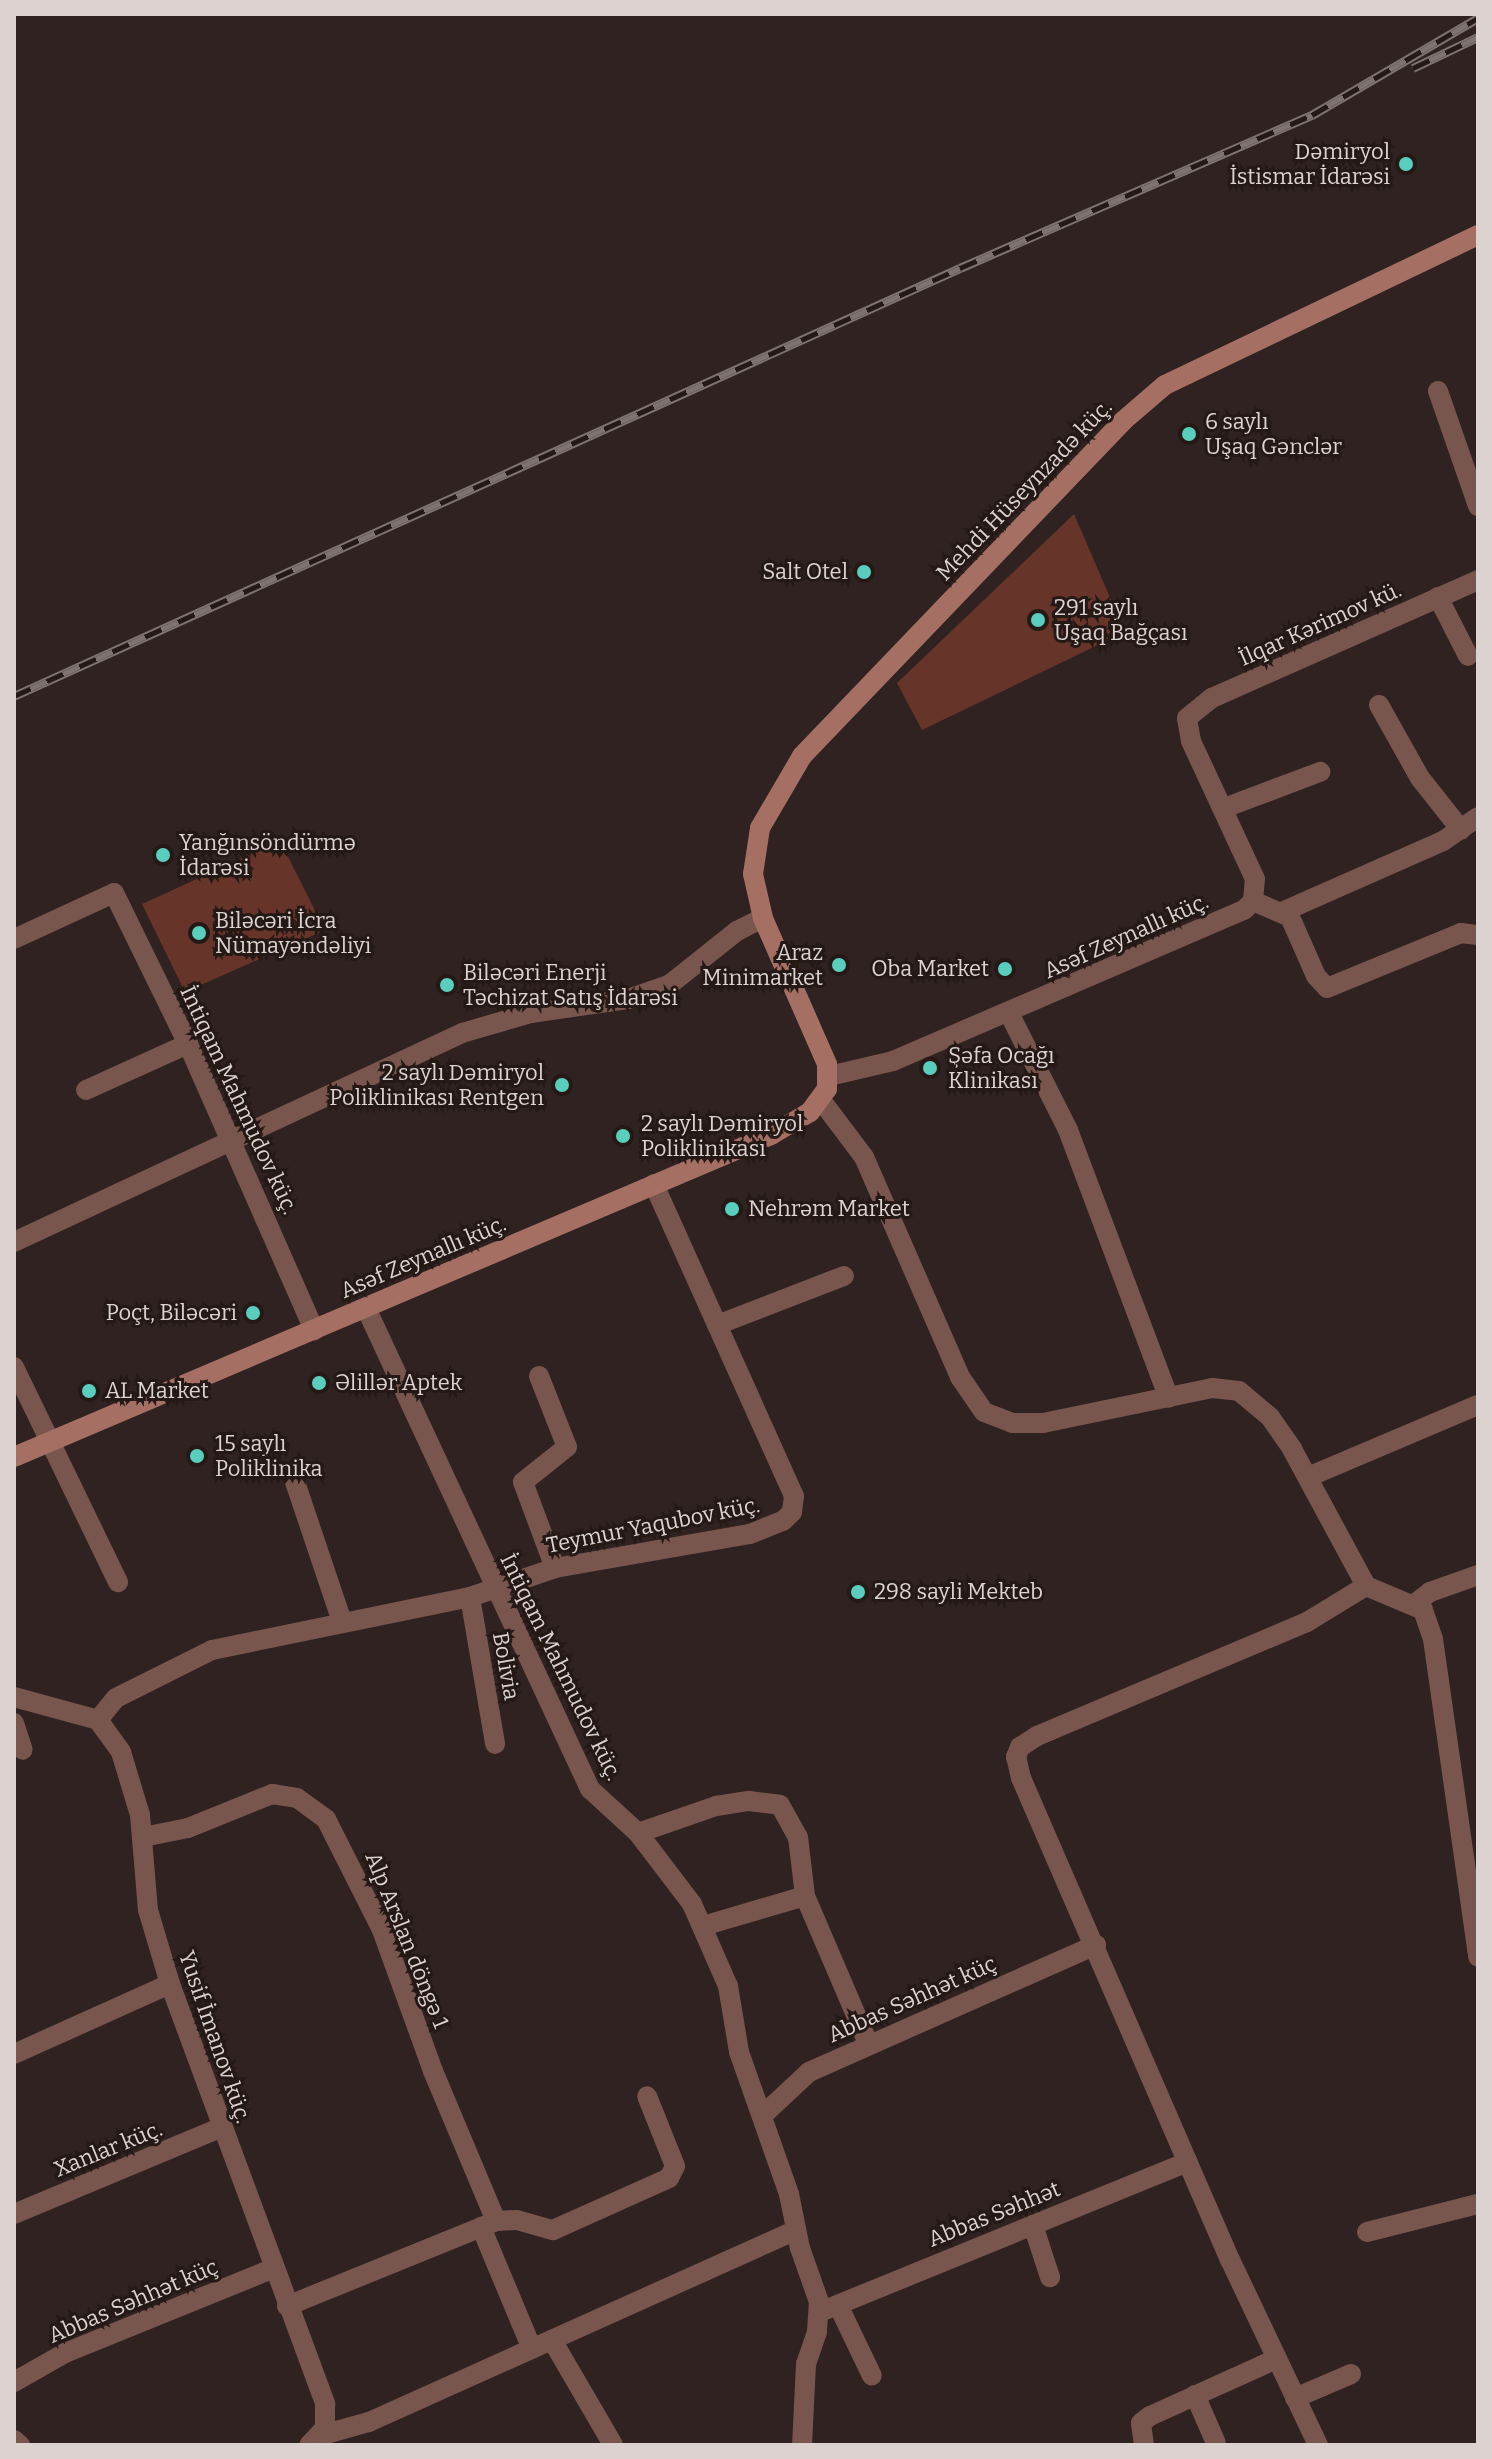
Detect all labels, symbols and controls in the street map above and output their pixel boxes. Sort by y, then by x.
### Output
place label: Dəmiryol İstismar İdarəsi [1229,138,1390,190]
marker: Dəmiryol İstismar İdarəsi [1397,155,1415,173]
street label: Mehdi Hüseynzadə küç. [931,394,1117,586]
place label: 6 saylı Uşaq Gənclər [1205,408,1342,460]
marker: 6 saylı Uşaq Gənclər [1180,425,1198,443]
place label: Salt Otel [762,559,848,585]
marker: Salt Otel [855,563,873,581]
street label: İlqar Kərimov kü. [1235,576,1405,672]
place label: 291 saylı Uşaq Bağçası [1054,594,1188,646]
marker: 291 saylı Uşaq Bağçası [1029,611,1047,629]
place label: Yanğınsöndürmə İdarəsi [179,829,356,880]
marker: Yanğınsöndürmə İdarəsi [154,846,172,864]
street label: Asəf Zeynallı küç. [1040,888,1212,984]
place label: Biləcəri İcra Nümayəndəliyi [215,907,371,958]
marker: Biləcəri İcra Nümayəndəliyi [190,924,208,942]
place label: Araz Minimarket [702,939,823,990]
marker: Araz Minimarket [830,956,848,974]
place label: Oba Market [871,956,989,982]
place label: Biləcəri Enerji Təchizat Satış İdarəsi [463,959,678,1010]
marker: Oba Market [996,960,1014,978]
marker: Biləcəri Enerji Təchizat Satış İdarəsi [438,976,456,994]
street label: İntiqam Mahmudov küç. [174,982,304,1218]
place label: Şəfa Ocağı Klinikası [948,1042,1055,1094]
marker: Şəfa Ocağı Klinikası [919,1057,941,1079]
place label: 2 saylı Dəmiryol Poliklinikası Rentgen [329,1059,544,1110]
marker: 2 saylı Dəmiryol Poliklinikası Rentgen [551,1074,573,1096]
place label: 2 saylı Dəmiryol Poliklinikası [641,1110,803,1162]
marker: 2 saylı Dəmiryol Poliklinikası [612,1125,634,1147]
place label: Nehrəm Market [748,1196,910,1222]
marker: Nehrəm Market [723,1200,741,1218]
street label: Asəf Zeynallı küç. [336,1210,510,1304]
place label: Poçt, Biləcəri [106,1300,237,1326]
marker: Poçt, Biləcəri [244,1304,262,1322]
place label: Əlillər Aptek [335,1370,462,1396]
marker: Əlillər Aptek [310,1374,328,1392]
place label: AL Market [105,1378,209,1404]
marker: AL Market [80,1382,98,1400]
place label: 15 saylı Poliklinika [215,1430,323,1482]
marker: 15 saylı Poliklinika [186,1445,208,1467]
street label: Teymur Yaqubov küç. [544,1491,762,1559]
street label: İntiqam Mahmudov küç. [495,1549,627,1785]
place label: 298 sayli Mekteb [874,1579,1043,1605]
marker: 298 sayli Mekteb [849,1583,867,1601]
street label: Bolivia [487,1630,525,1702]
street label: Alp Arslan döngə 1 [360,1848,454,2032]
street label: Yusif İmanov küç. [173,1947,257,2127]
street label: Abbas Səhhət küç [824,1950,1000,2048]
street label: Xanlar küç. [50,2115,166,2183]
street label: Abbas Səhhət [924,2176,1064,2252]
street label: Abbas Səhhət küç [44,2253,222,2349]

